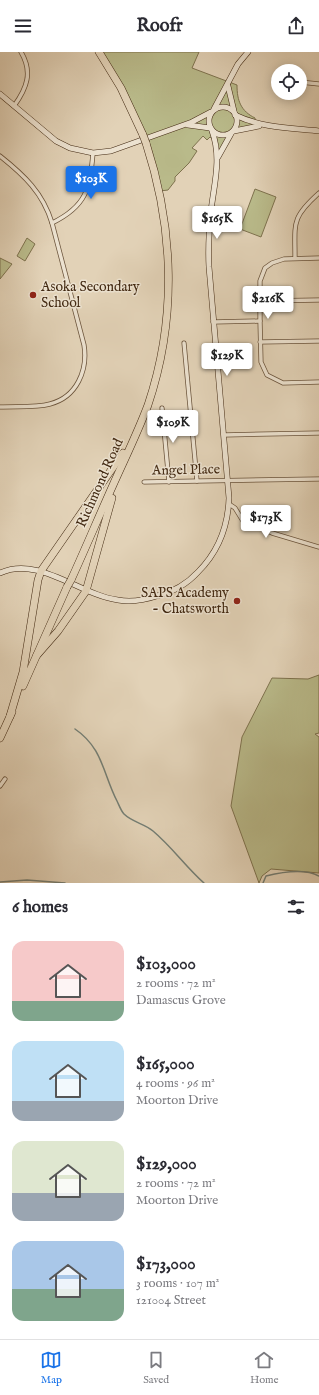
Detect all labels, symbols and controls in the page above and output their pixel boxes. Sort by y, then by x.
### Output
icon: menu [12,15,34,37]
text: Roofr [136,15,183,38]
icon: share [285,15,307,37]
map controls [271,64,307,100]
button: locate [271,64,307,100]
pin: $103K [63,166,119,200]
text: $103K [75,170,107,187]
pin: $165K [189,206,245,240]
text: $165K [201,210,233,227]
place label: Asoka Secondary School [40,278,140,312]
pin: $216K [240,286,296,320]
marker: Asoka Secondary School [28,290,38,300]
text: $216K [251,290,285,307]
pin: $129K [199,343,255,377]
text: $129K [210,347,244,364]
pin: $109K [145,410,201,444]
text: $109K [156,414,190,431]
street label: Richmond Road [72,435,128,530]
street label: Angel Place [151,460,221,480]
pin: $173K [238,505,294,539]
text: $173K [250,509,282,526]
place label: SAPS Academy - Chatsworth [141,584,230,618]
marker: SAPS Academy - Chatsworth [232,596,242,606]
icon: filters [285,896,307,918]
text: 6 homes [12,897,68,918]
text: $103,000 [136,954,196,975]
icon: home [44,957,92,1005]
text: 2 rooms · 72 m² [136,975,216,992]
text: Damascus Grove [136,992,226,1009]
text: $165,000 [136,1054,195,1075]
icon: home [44,1057,92,1105]
text: 4 rooms · 96 m² [136,1075,215,1092]
text: Moorton Drive [136,1092,218,1109]
text: $129,000 [136,1154,197,1175]
icon: home [44,1157,92,1205]
text: 2 rooms · 72 m² [136,1175,216,1192]
text: Moorton Drive [136,1192,218,1209]
text: $173,000 [136,1254,196,1275]
icon: home [44,1257,92,1305]
text: 3 rooms · 107 m² [136,1275,219,1292]
text: 121004 Street [136,1292,206,1309]
tab: Map [40,1349,62,1387]
tab: Saved [143,1349,169,1387]
tab: Home [250,1349,279,1387]

